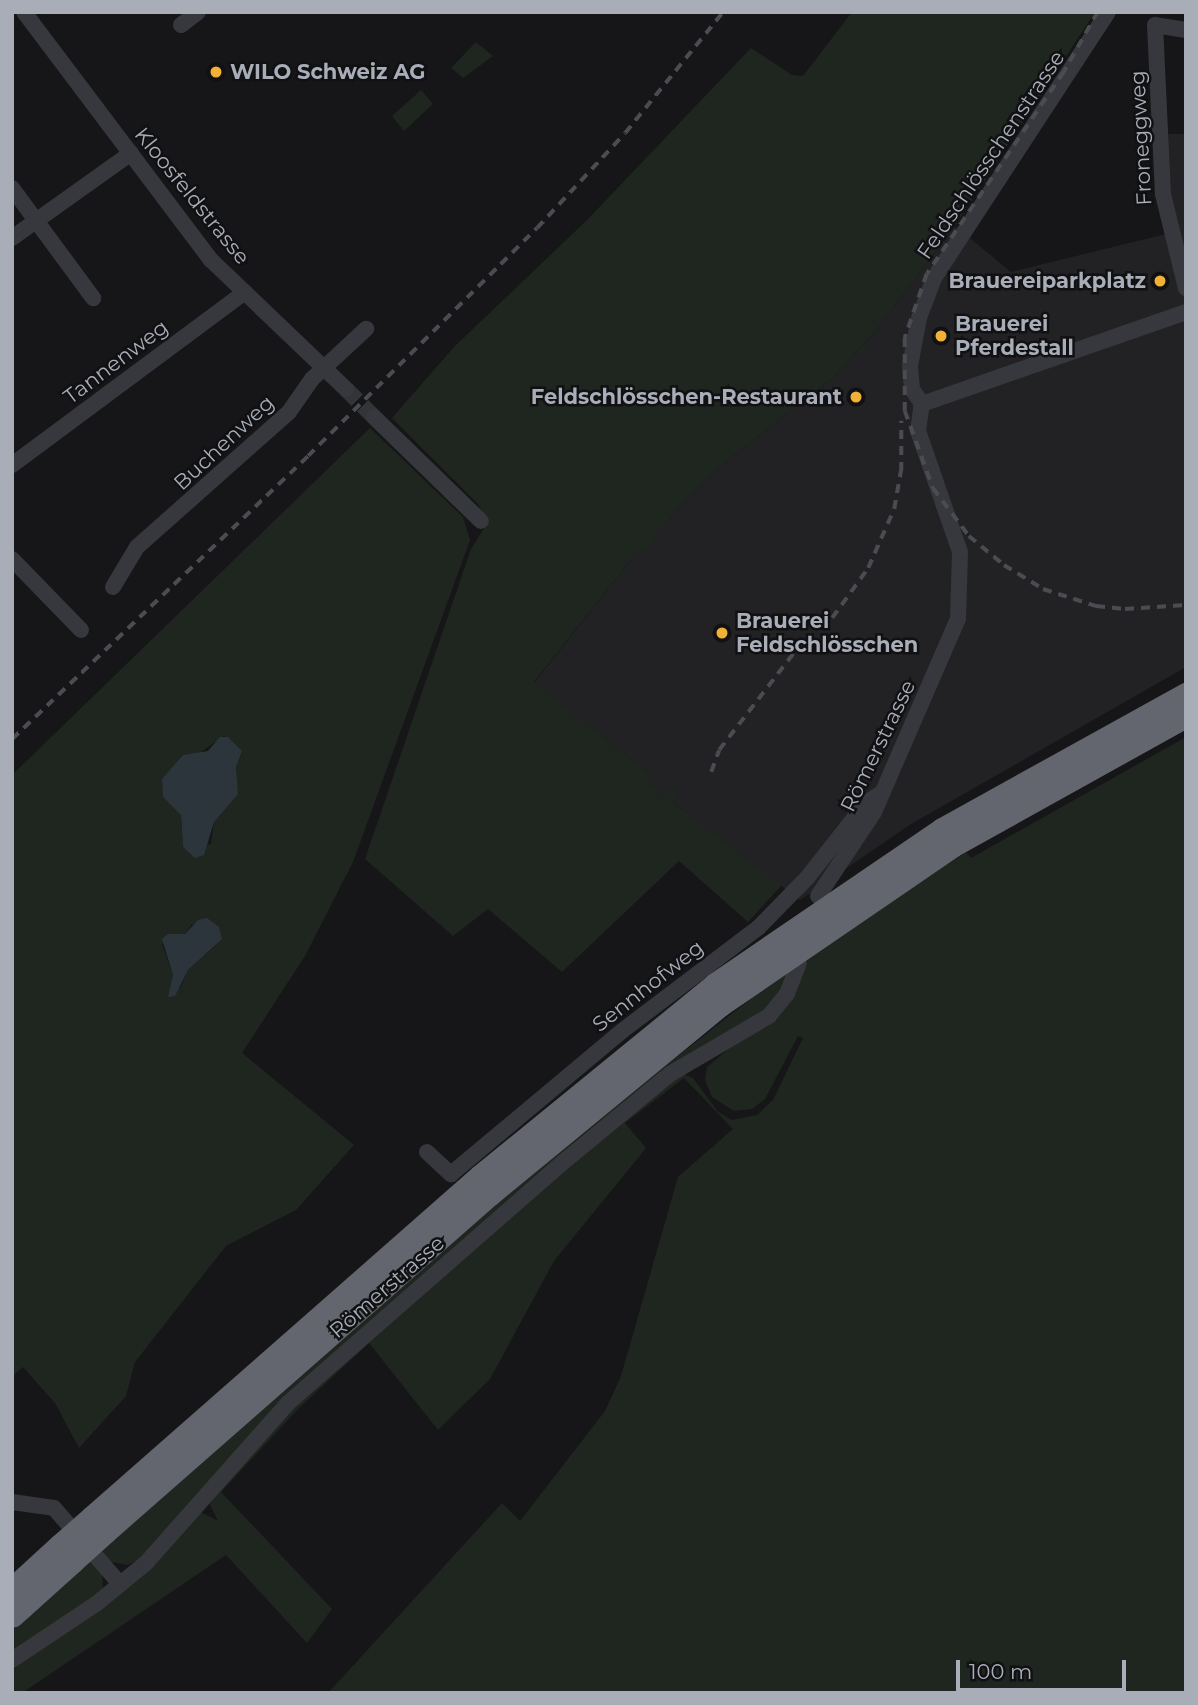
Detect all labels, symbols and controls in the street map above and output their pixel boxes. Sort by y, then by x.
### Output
street label: Feldschlösschenstrasse [912,46,1070,264]
place label: WILO Schweiz AG [230,59,425,85]
marker: WILO Schweiz AG [208,64,224,80]
street label: Froneggweg [1125,70,1157,206]
street label: Kloosfeldstrasse [129,123,255,269]
place label: Brauereiparkplatz [948,268,1146,294]
marker: Brauereiparkplatz [1152,273,1168,289]
place label: Brauerei Pferdestall [955,311,1074,361]
street label: Tannenweg [59,315,173,409]
marker: Brauerei Pferdestall [933,328,949,344]
place label: Feldschlösschen-Restaurant [531,384,842,410]
marker: Feldschlösschen-Restaurant [848,389,864,405]
street label: Buchenweg [169,390,279,496]
place label: Brauerei Feldschlösschen [736,608,918,658]
marker: Brauerei Feldschlösschen [714,625,730,641]
street label: Römerstrasse [835,676,921,816]
street label: Sennhofweg [587,935,709,1037]
street label: Römerstrasse [325,1230,449,1344]
scale bar [960,1646,1130,1690]
text: 100 m [969,1659,1032,1684]

